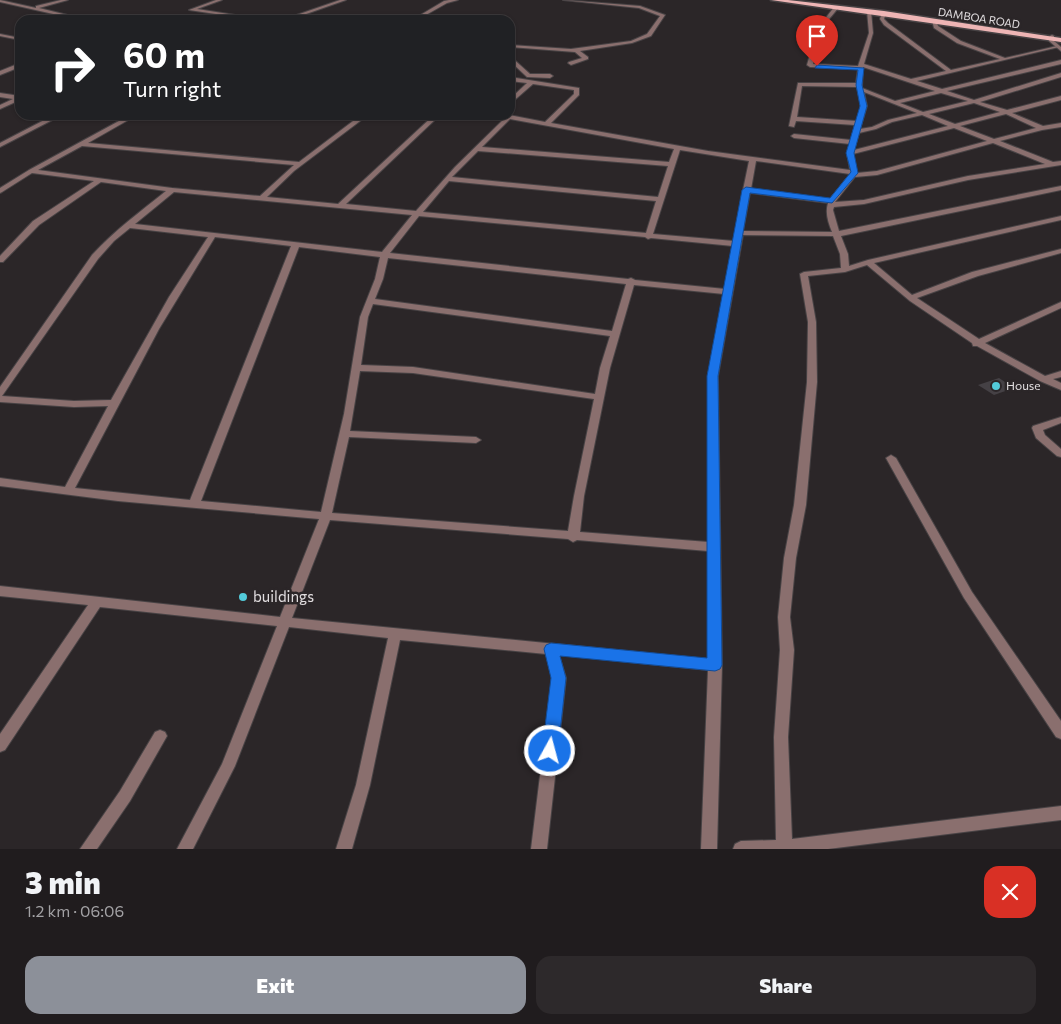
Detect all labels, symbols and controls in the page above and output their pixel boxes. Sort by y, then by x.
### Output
street label: DAMBOA ROAD [937,5,1021,30]
pin [796,15,838,66]
icon: arrive [803,22,831,50]
text: 60 m [123,32,205,75]
icon: right [40,35,105,100]
text: Turn right [123,75,221,102]
place label: House [1006,378,1041,392]
marker: House [990,380,1002,392]
place label: buildings [253,587,314,605]
marker: buildings [237,591,249,603]
position arrow [523,724,575,776]
text: 3 min [25,863,101,900]
button: close [984,866,1036,918]
text: 1.2 km · 06:06 [25,901,124,920]
button: Exit [25,956,526,1014]
button: Share [536,956,1036,1014]

